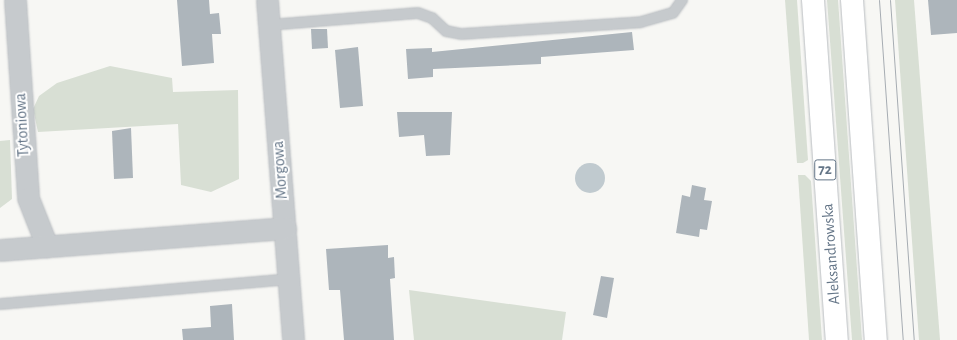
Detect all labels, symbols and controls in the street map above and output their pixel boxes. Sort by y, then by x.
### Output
street label: Tytoniowa [11,93,33,157]
street label: Morgowa [268,140,292,200]
road number: 72 [814,157,836,183]
street label: Aleksandrowska [818,203,844,305]

